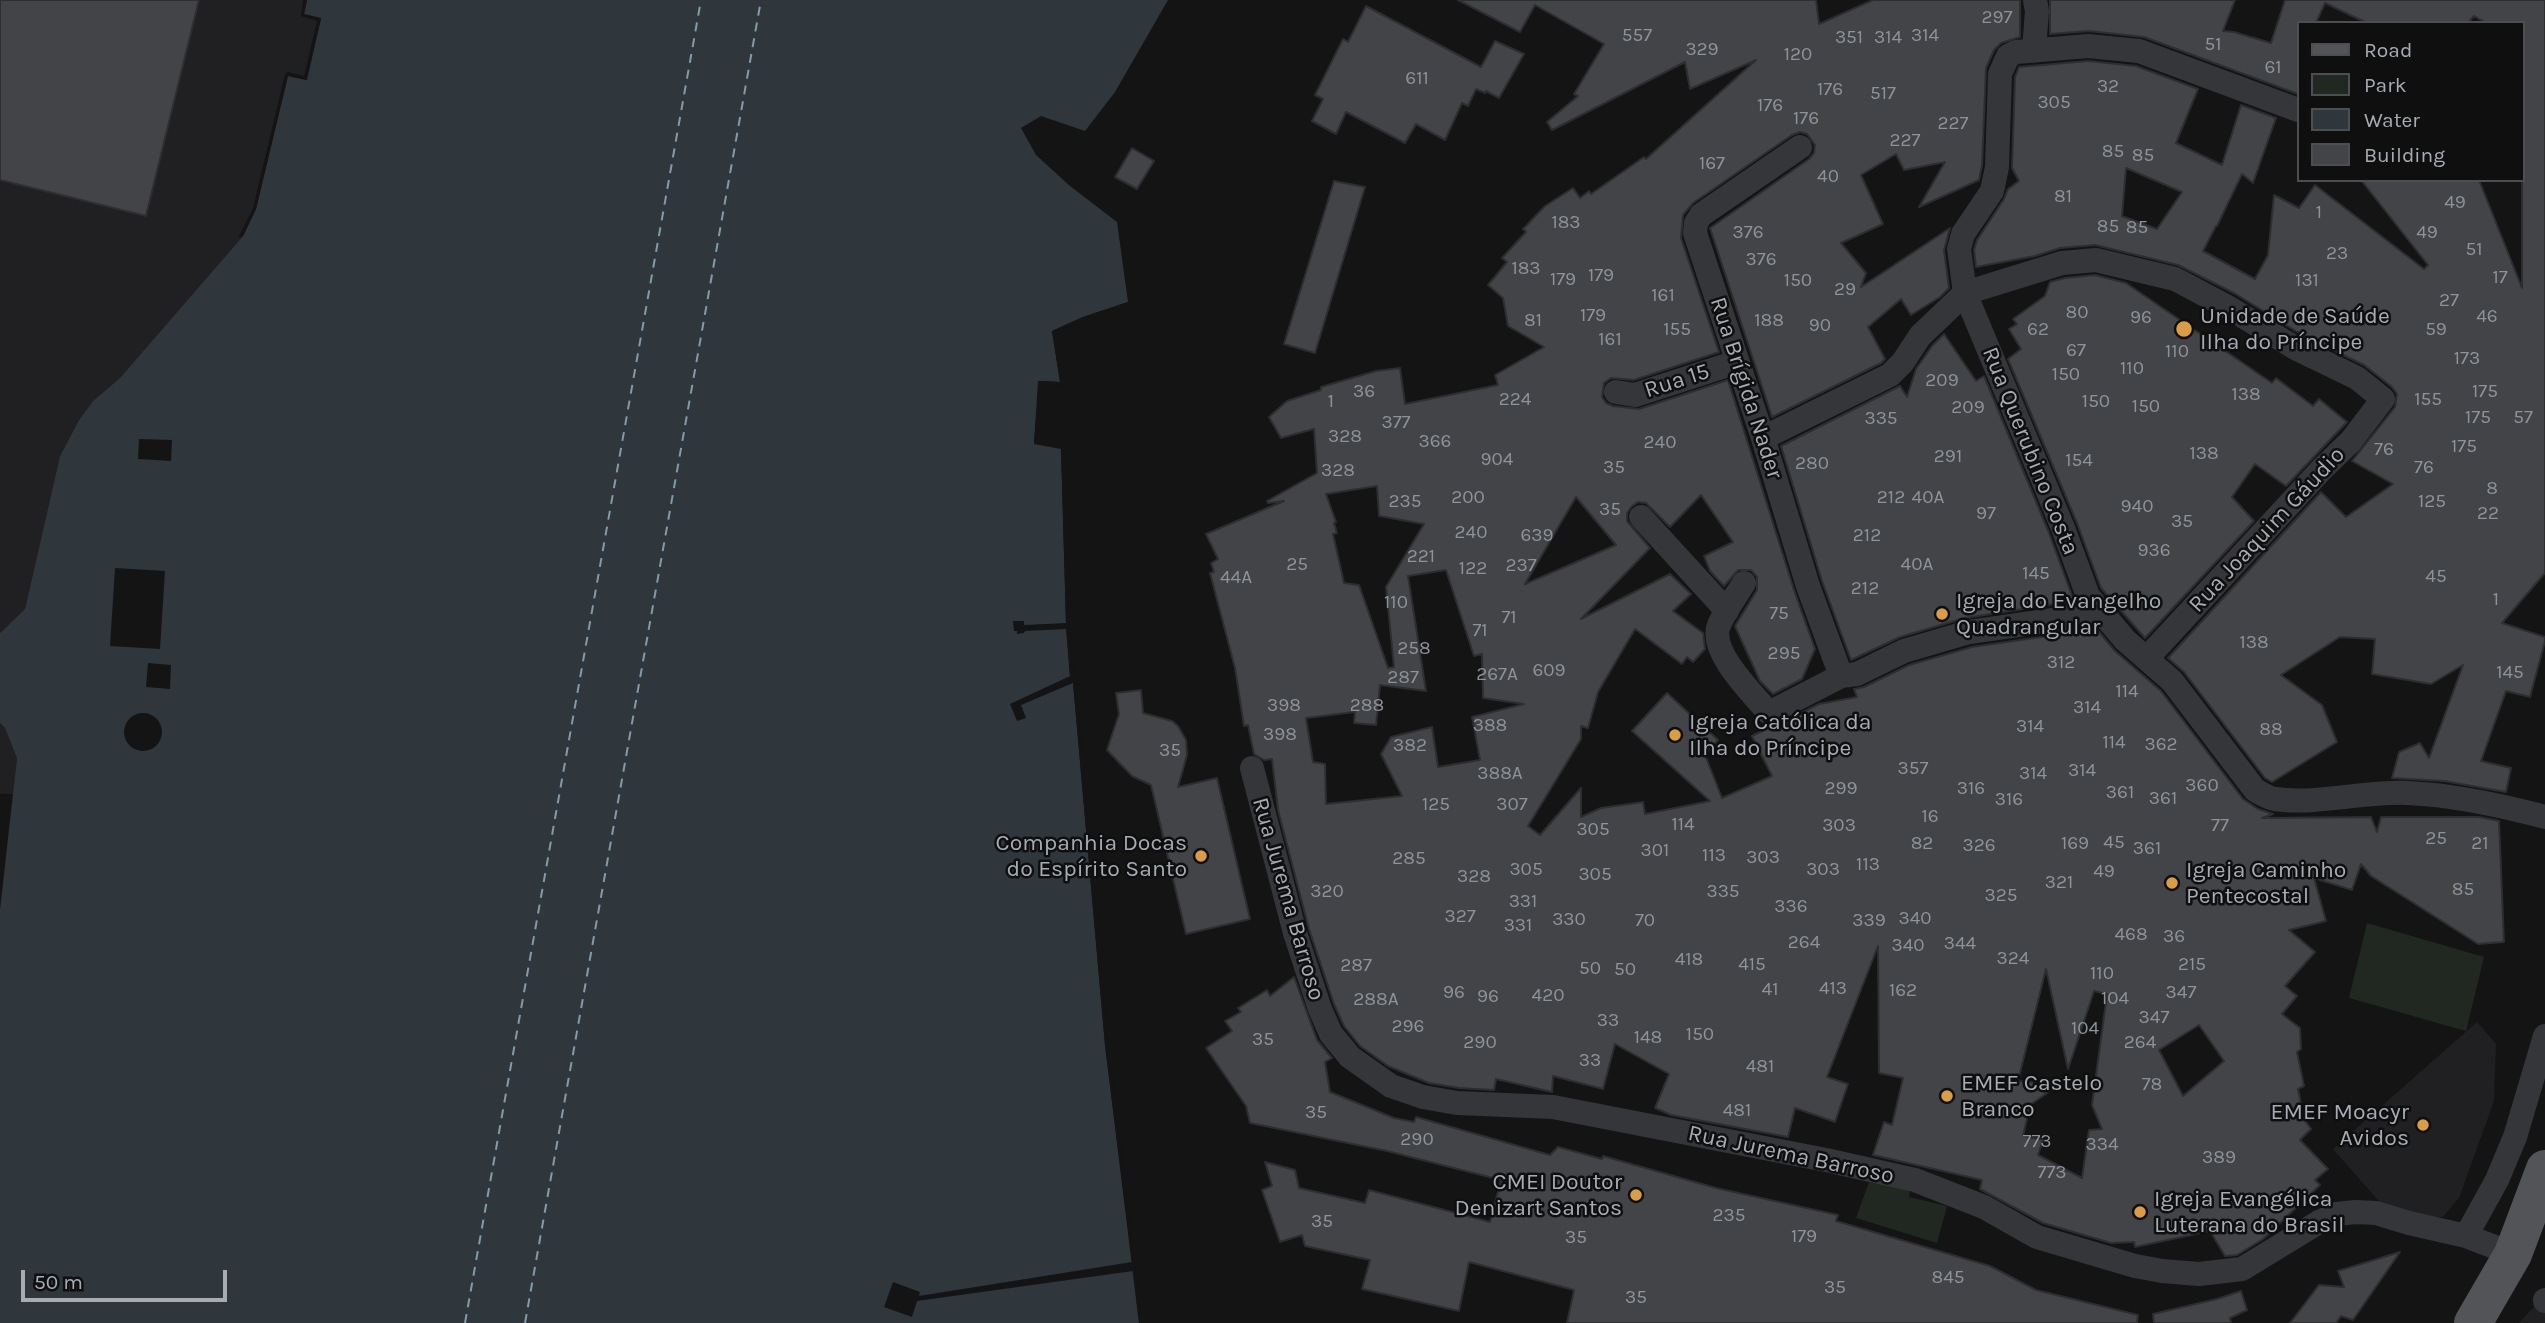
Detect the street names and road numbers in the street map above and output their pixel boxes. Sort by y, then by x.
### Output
street label: Rua Brígida Nader [1704,294,1788,482]
street label: Rua Querubino Costa [1976,343,2084,559]
street label: Rua 15 [1641,358,1713,404]
street label: Rua Joaquim Gáudio [2183,441,2351,619]
street label: Rua Jurema Barroso [1246,794,1330,1004]
street label: Rua Jurema Barroso [1685,1120,1897,1190]

